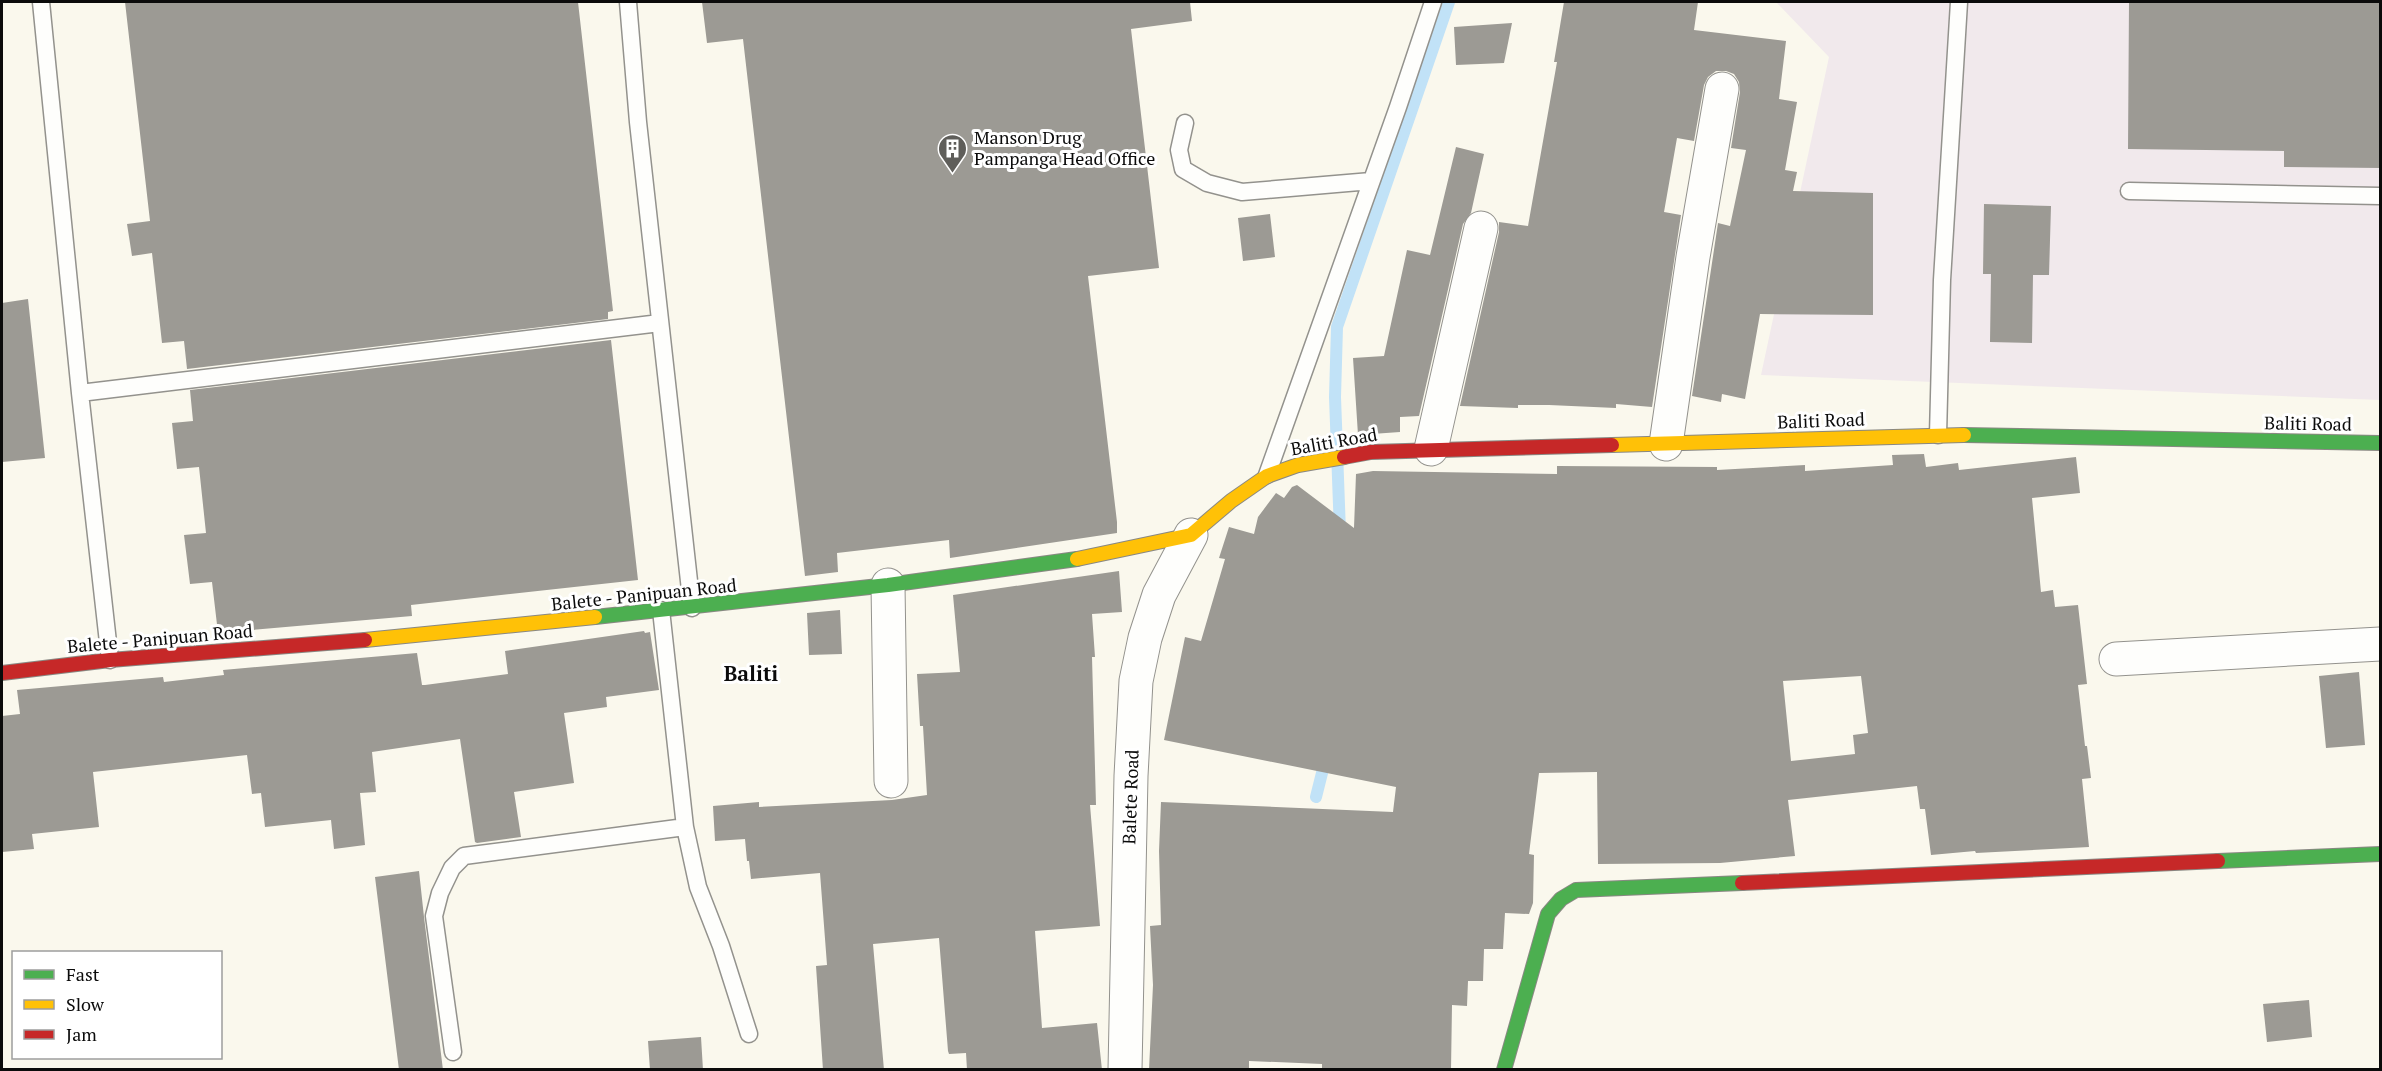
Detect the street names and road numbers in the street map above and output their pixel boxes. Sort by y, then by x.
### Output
street label: Baliti Road [1777,406,1865,434]
street label: Baliti Road [2264,410,2352,436]
street label: Baliti Road [1289,422,1379,460]
street label: Balete - Panipuan Road [550,572,738,616]
street label: Balete - Panipuan Road [66,618,254,658]
street label: Balete Road [1116,749,1144,845]

